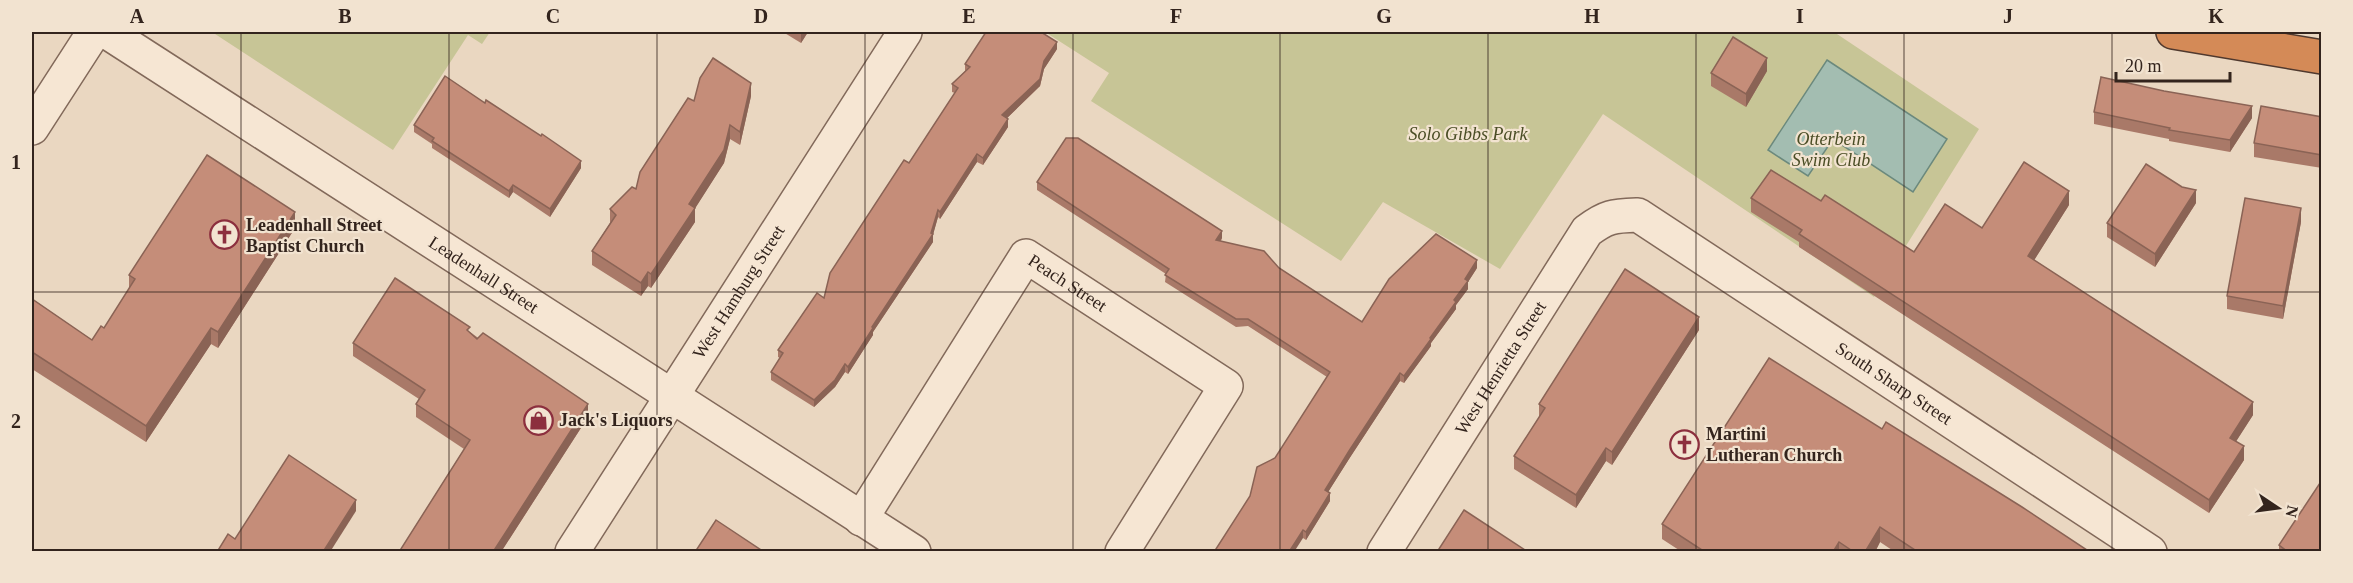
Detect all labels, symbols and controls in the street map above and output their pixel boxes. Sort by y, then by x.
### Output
text: A [130,5,145,27]
text: B [338,5,352,27]
text: C [546,5,560,27]
text: D [754,5,768,27]
text: E [962,5,976,27]
text: F [1170,5,1182,27]
text: G [1376,5,1392,27]
text: H [1584,5,1600,27]
text: I [1796,5,1804,27]
text: J [2003,5,2013,27]
text: K [2208,5,2224,27]
scale bar [2116,45,2230,83]
text: 20 m [2125,56,2162,76]
park label: Solo Gibbs Park [1409,124,1529,144]
park label: Otterbein Swim Club [1792,129,1870,170]
text: 1 [11,151,21,173]
place label: Leadenhall Street Baptist Church [246,215,382,256]
church icon: Leadenhall Street Baptist Church [209,219,241,251]
street label: West Hamburg Street [689,221,789,362]
street label: Leadenhall Street [425,232,542,317]
street label: Peach Street [1025,250,1111,316]
street label: West Henrietta Street [1451,297,1550,438]
street label: South Sharp Street [1832,338,1956,429]
shop icon: Jack's Liquors [522,404,554,436]
text: 2 [11,410,21,432]
place label: Jack's Liquors [559,410,673,430]
place label: Martini Lutheran Church [1706,424,1842,465]
church icon: Martini Lutheran Church [1669,428,1701,460]
north arrow [2248,478,2308,538]
text: N [2282,504,2302,519]

